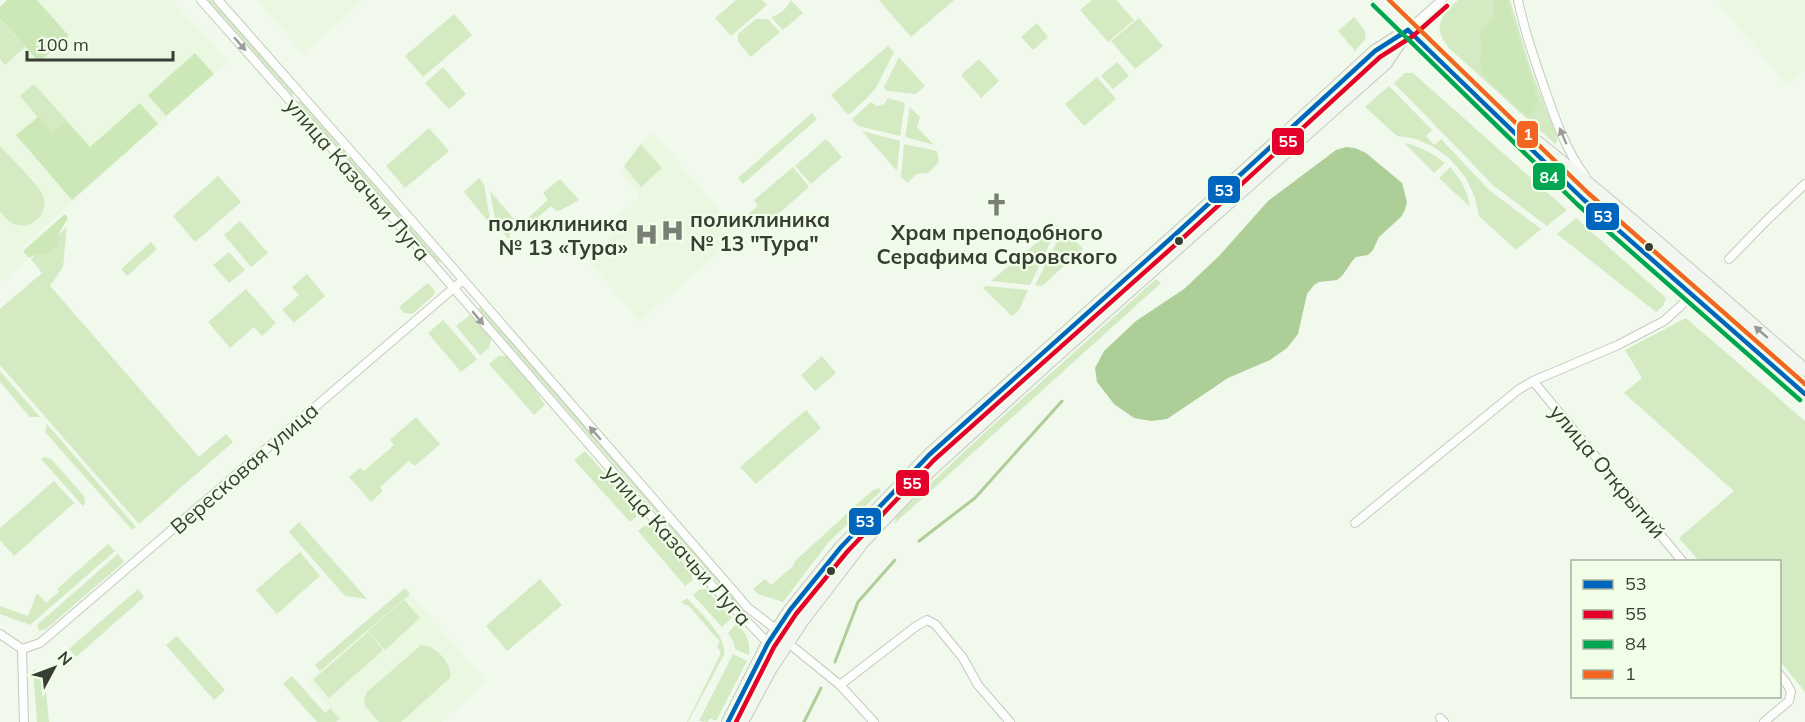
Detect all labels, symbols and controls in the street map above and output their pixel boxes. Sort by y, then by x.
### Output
scale bar [27,24,172,62]
text: 100 m [36,33,89,56]
one-way arrow [233,36,246,51]
street label: улица Казачьи Луга [280,92,436,266]
line badge: 1 [1516,120,1539,149]
text: 1 [1523,124,1533,144]
line badge: 55 [1271,127,1305,156]
one-way arrow [1558,127,1568,145]
text: 55 [1278,131,1298,151]
line badge: 84 [1532,162,1566,191]
text: 84 [1539,167,1559,187]
line badge: 53 [1207,175,1241,204]
text: 53 [1214,180,1234,200]
church icon: Храм преподобного Серафима Саровского [984,191,1010,217]
line badge: 53 [1585,202,1620,231]
place label: поликлиника № 13 "Тура" [690,206,830,256]
text: 53 [1593,206,1613,226]
place label: поликлиника № 13 «Тура» [488,210,628,260]
hospital icon: поликлиника № 13 "Тура" [659,218,685,244]
place label: Храм преподобного Серафима Саровского [876,219,1118,269]
hospital icon: поликлиника № 13 «Тура» [633,222,659,248]
unlabelled marker [1173,235,1185,247]
unlabelled marker [1643,241,1655,253]
one-way arrow [472,310,485,326]
one-way arrow [1754,326,1769,339]
street label: Вересковая улица [165,397,323,539]
street label: улица Открытий [1544,399,1672,543]
one-way arrow [589,426,602,441]
street label: улица Казачьи Луга [599,459,757,631]
line badge: 55 [895,469,930,497]
text: 55 [902,473,922,493]
line badge: 53 [848,507,882,536]
text: 53 [855,511,875,531]
legend [1571,560,1781,698]
unlabelled marker [825,565,837,577]
text: 53 [1625,572,1647,595]
text: 55 [1625,602,1647,625]
text: 84 [1625,632,1647,655]
north arrow [24,638,84,698]
text: N [54,647,77,669]
text: 1 [1625,662,1636,685]

